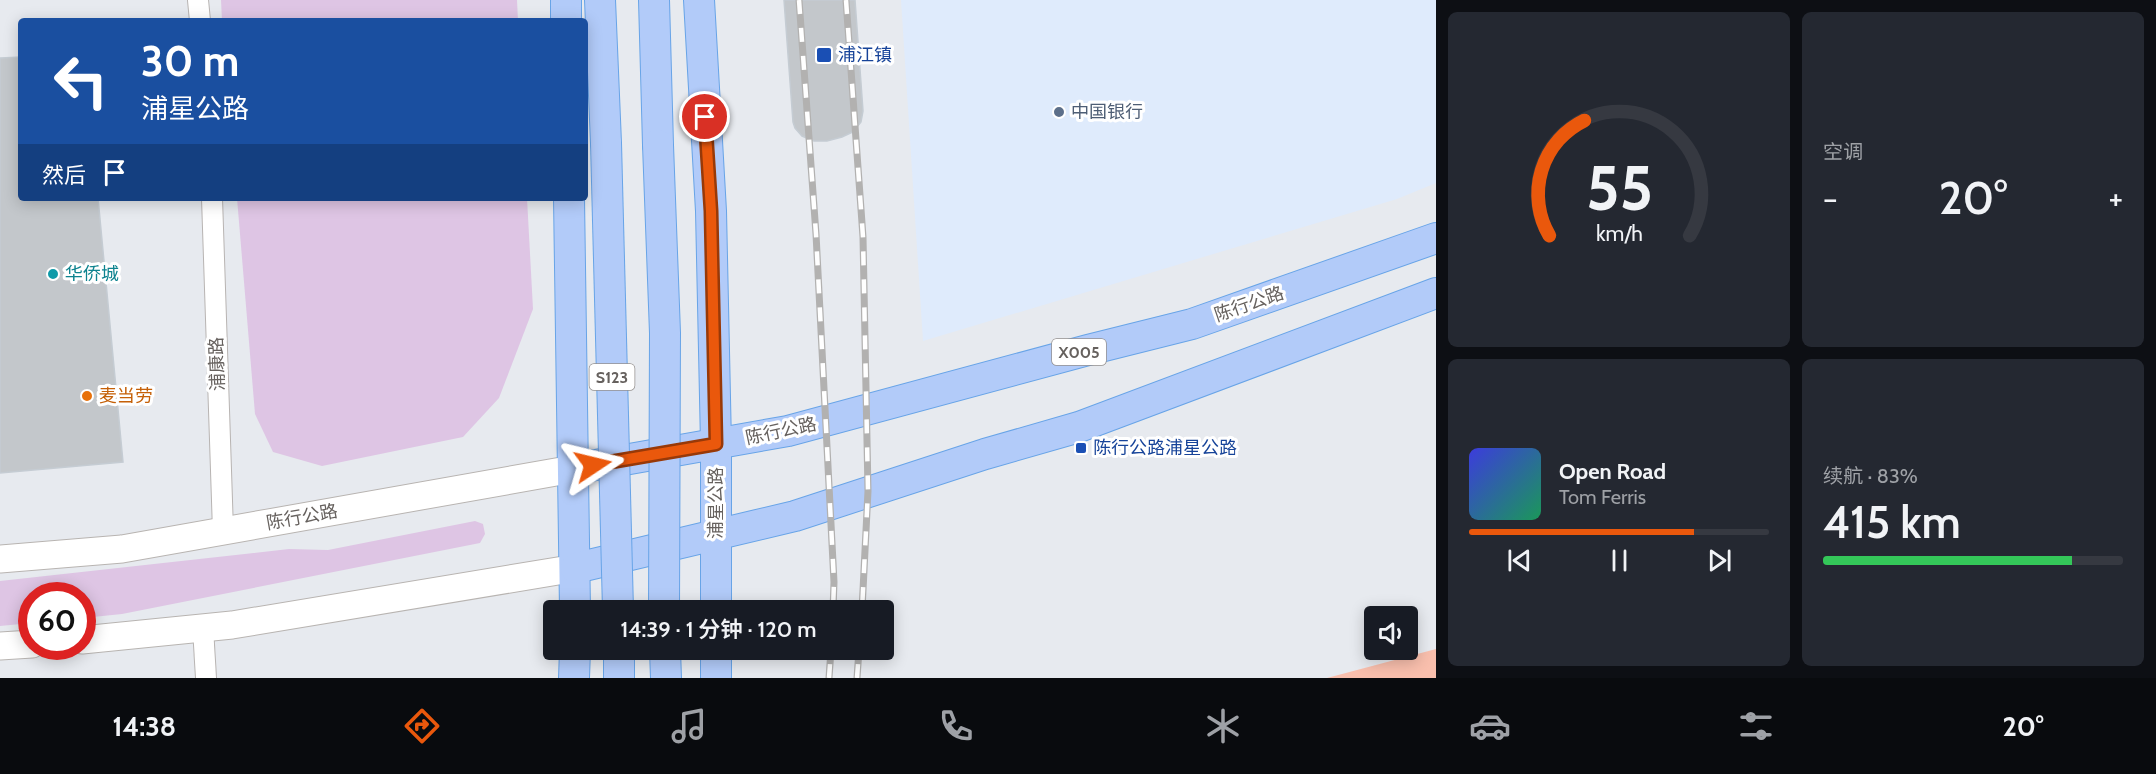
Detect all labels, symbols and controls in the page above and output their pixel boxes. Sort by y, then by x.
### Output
text: 30 m [141,35,239,87]
icon: left [42,42,120,120]
place label: 浦江镇 [838,44,892,66]
marker: 浦江镇 [815,46,833,64]
pin [679,91,730,142]
text: 浦星公路 [141,92,249,125]
icon: arrive [688,100,721,133]
place label: 中国银行 [1071,101,1143,123]
marker: 中国银行 [1052,105,1066,119]
text: 空调 [1823,140,1863,164]
text: 55 [1585,150,1653,226]
icon: arrive [98,156,131,189]
text: 然后 [42,162,86,189]
text: 20° [1939,171,2007,225]
text: − [1823,178,1838,218]
text: + [2108,178,2123,218]
text: km/h [1596,221,1642,247]
place label: 华侨城 [65,263,119,285]
marker: 华侨城 [46,267,60,281]
street label: 陈行公路 [1211,282,1287,326]
street label: 浦康路 [205,337,229,391]
road number: X005 [1052,339,1106,365]
road number: S123 [590,364,634,390]
place label: 麦当劳 [99,385,153,407]
marker: 麦当劳 [80,389,94,403]
street label: 陈行公路 [743,413,819,449]
position arrow [561,433,625,497]
place label: 陈行公路浦星公路 [1093,437,1237,459]
marker: 陈行公路浦星公路 [1074,441,1088,455]
text: Open Road [1559,458,1666,485]
text: 续航 · 83% [1823,464,1918,488]
street label: 浦星公路 [705,467,727,539]
text: Tom Ferris [1559,485,1646,509]
text: 415 km [1823,495,1961,549]
street label: 陈行公路 [265,500,339,534]
icon: previous [1503,544,1536,577]
icon: pause [1603,544,1636,577]
icon: next [1703,544,1736,577]
speed limit sign: 60 [18,582,96,660]
map controls [1364,606,1418,660]
button: sound [1364,606,1418,660]
text: 14:39 · 1 分钟 · 120 m [621,616,816,643]
icon: directions [401,705,443,747]
icon: music [668,705,710,747]
icon: phone [935,705,977,747]
icon: climate [1202,705,1244,747]
icon: car [1469,705,1511,747]
icon: filters [1735,705,1777,747]
text: 14:38 [112,710,176,743]
text: 20° [2002,710,2044,743]

